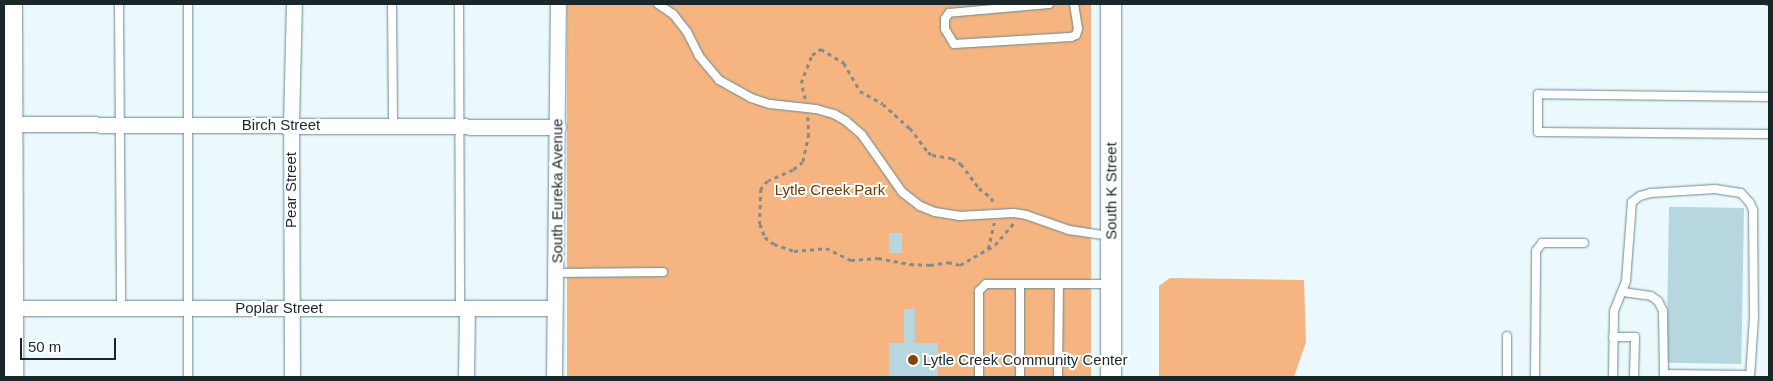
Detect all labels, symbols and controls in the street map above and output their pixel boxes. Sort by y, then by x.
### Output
street label: Birch Street [242,116,320,134]
street label: South Eureka Avenue [548,118,566,264]
street label: South K Street [1102,142,1120,240]
street label: Pear Street [282,152,300,228]
park label: Lytle Creek Park [775,181,885,199]
street label: Poplar Street [235,299,323,317]
scale bar [22,328,119,360]
text: 50 m [28,338,61,355]
place label: Lytle Creek Community Center [923,351,1128,369]
marker: Lytle Creek Community Center [907,354,919,366]

